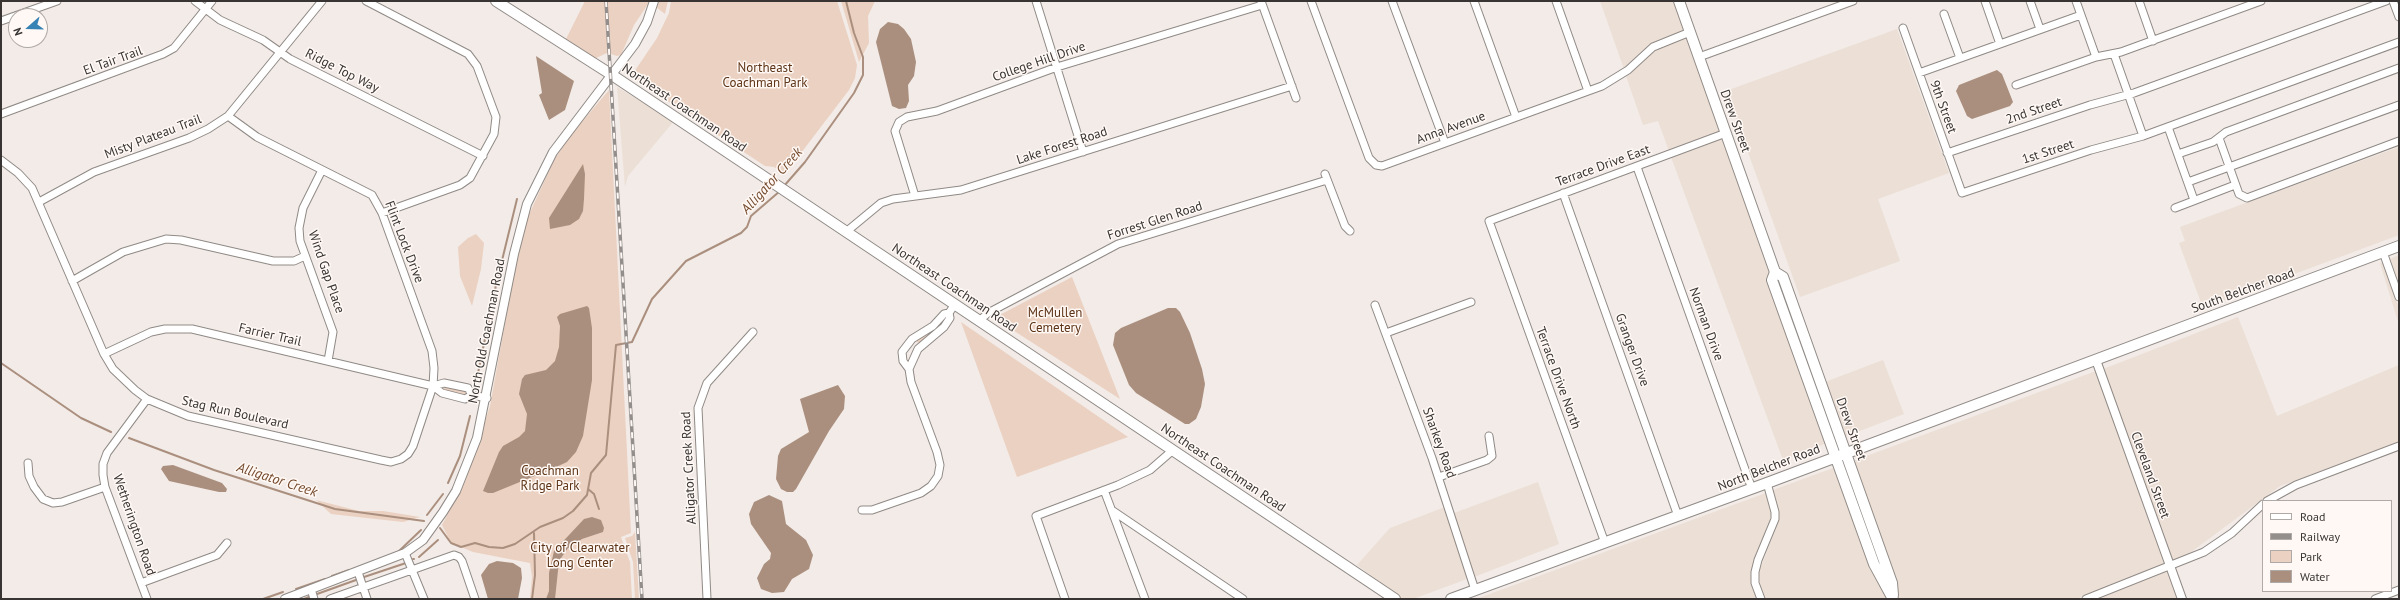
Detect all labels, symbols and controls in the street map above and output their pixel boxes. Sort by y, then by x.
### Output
north arrow [8,8,48,48]
text: N [10,26,25,38]
street label: College Hill Drive [990,39,1088,85]
street label: El Tair Trail [81,43,145,79]
street label: Ridge Top Way [302,46,382,96]
street label: Northeast Coachman Road [619,60,749,156]
park label: Northeast Coachman Park [723,60,807,91]
street label: 9th Street [1926,78,1960,136]
street label: Drew Street [1716,88,1754,154]
street label: 2nd Street [2004,94,2064,128]
street label: Anna Avenue [1414,108,1488,148]
street label: Misty Plateau Trail [102,111,204,163]
street label: Lake Forest Road [1015,124,1109,168]
street label: 1st Street [2020,136,2076,168]
street label: Terrace Drive East [1554,142,1652,190]
water label: Alligator Creek [738,144,806,218]
street label: Forrest Glen Road [1106,198,1204,244]
street label: Flint Lock Drive [381,199,427,285]
street label: Wind Gap Place [305,229,347,315]
street label: Northeast Coachman Road [889,240,1019,336]
street label: North Old Coachman Road [465,257,509,405]
street label: South Belcher Road [2189,265,2297,317]
street label: Norman Drive [1686,285,1726,363]
park label: McMullen Cemetery [1028,305,1082,336]
street label: Granger Drive [1612,311,1652,389]
street label: Farrier Trail [237,320,303,350]
street label: Terrace Drive North [1532,325,1584,431]
street label: Stag Run Boulevard [180,393,290,433]
street label: Drew Street [1832,396,1870,462]
street label: Sharkey Road [1419,405,1459,481]
street label: Alligator Creek Road [678,411,700,525]
street label: Northeast Coachman Road [1158,420,1288,516]
street label: Cleveland Street [2127,429,2173,521]
street label: North Belcher Road [1716,441,1822,495]
water label: Alligator Creek [235,459,319,501]
park label: Coachman Ridge Park [520,463,580,494]
street label: Wetherington Road [109,472,159,578]
legend [2262,500,2392,592]
text: Road [2300,509,2325,524]
text: Railway [2300,529,2340,544]
park label: City of Clearwater Long Center [530,540,630,571]
text: Park [2300,549,2322,564]
text: Water [2300,569,2330,584]

